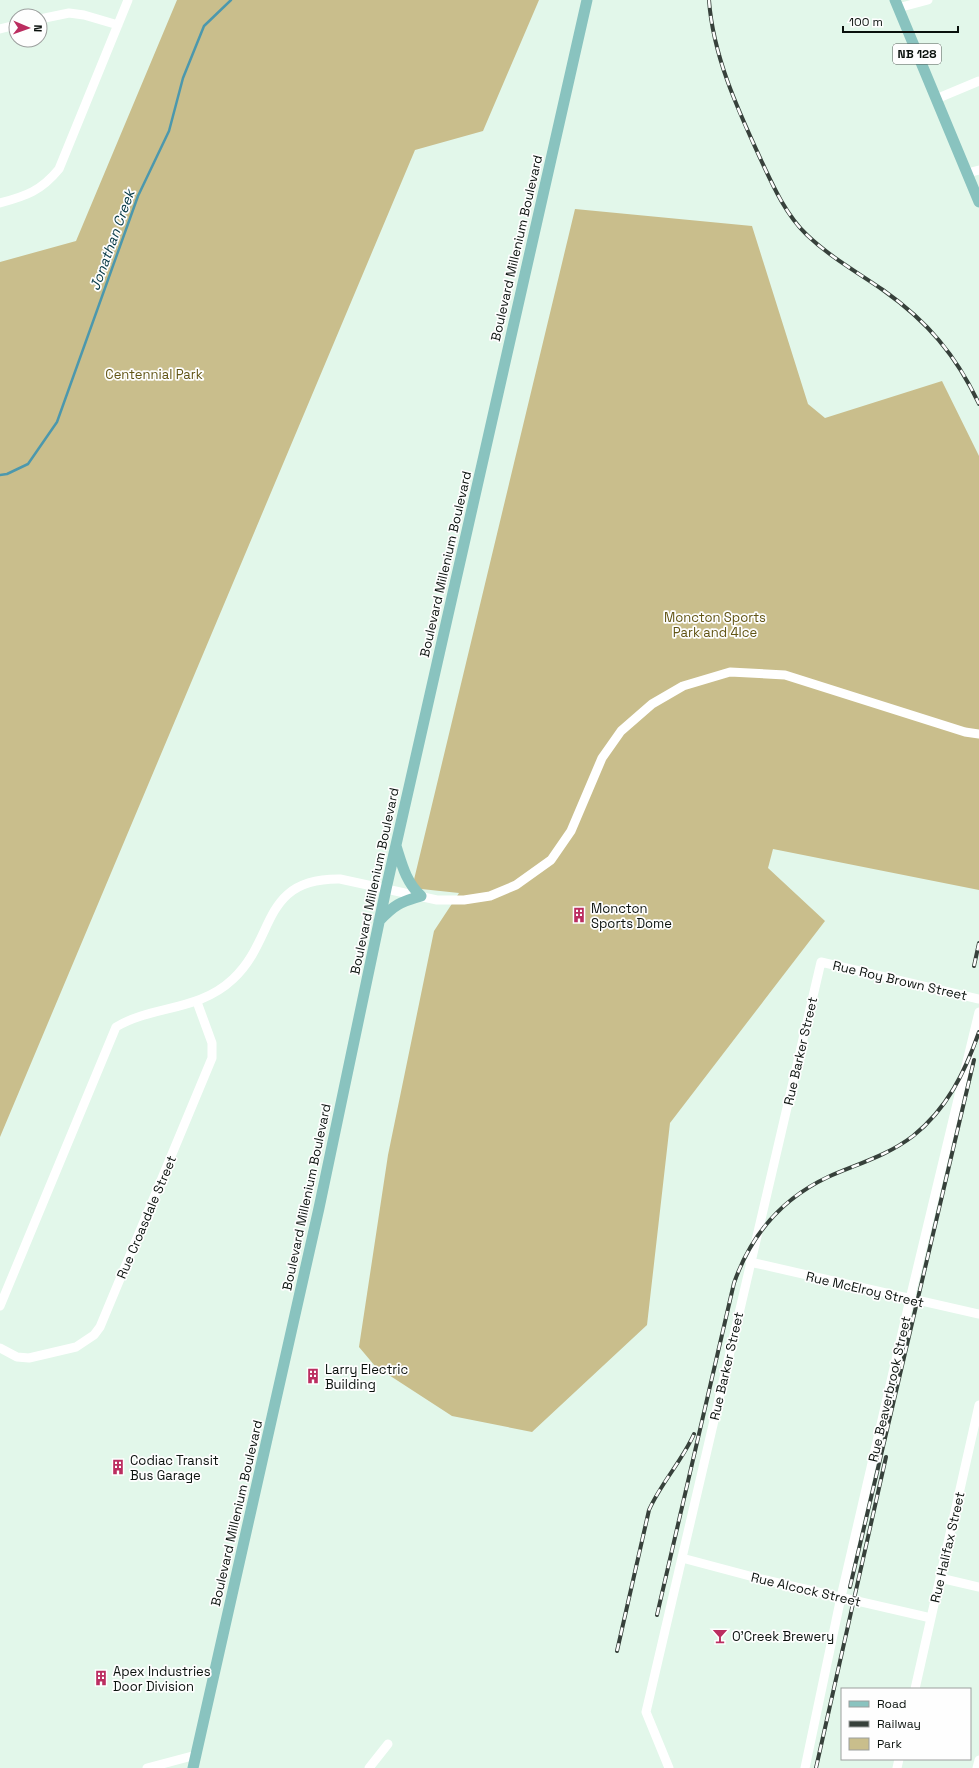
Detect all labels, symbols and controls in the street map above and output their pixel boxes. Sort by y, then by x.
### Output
north arrow [8,8,48,48]
scale bar [843,8,958,34]
text: 100 m [849,14,883,30]
text: N [31,24,45,32]
road number: NB 128 [893,44,941,64]
street label: Boulevard Millenium Boulevard [487,153,546,343]
water label: Jonathan Creek [85,186,139,293]
park label: Centennial Park [105,366,203,383]
street label: Boulevard Millenium Boulevard [416,469,475,659]
park label: Moncton Sports Park and 4Ice [664,609,766,641]
street label: Boulevard Millenium Boulevard [346,786,403,976]
place label: Moncton Sports Dome [591,900,672,932]
building icon: Moncton Sports Dome [570,906,588,924]
street label: Rue Roy Brown Street [831,957,969,1004]
street label: Rue Barker Street [780,995,821,1107]
street label: Boulevard Millenium Boulevard [278,1102,335,1292]
street label: Rue Croasdale Street [113,1153,180,1281]
street label: Rue McElroy Street [804,1268,925,1311]
street label: Rue Barker Street [706,1310,747,1422]
street label: Rue Beaverbrook Street [864,1315,915,1464]
place label: Larry Electric Building [325,1361,408,1393]
building icon: Larry Electric Building [304,1367,322,1385]
street label: Boulevard Millenium Boulevard [207,1418,266,1608]
place label: Codiac Transit Bus Garage [130,1452,219,1484]
building icon: Codiac Transit Bus Garage [109,1458,127,1476]
street label: Rue Halifax Street [926,1490,969,1604]
street label: Rue Alcock Street [749,1569,862,1610]
bar icon: O'Creek Brewery [711,1627,729,1645]
place label: O'Creek Brewery [732,1628,834,1645]
place label: Apex Industries Door Division [113,1663,211,1695]
building icon: Apex Industries Door Division [92,1669,110,1687]
legend [841,1688,971,1760]
text: Road [877,1696,906,1712]
text: Railway [877,1716,921,1732]
text: Park [877,1736,902,1752]

